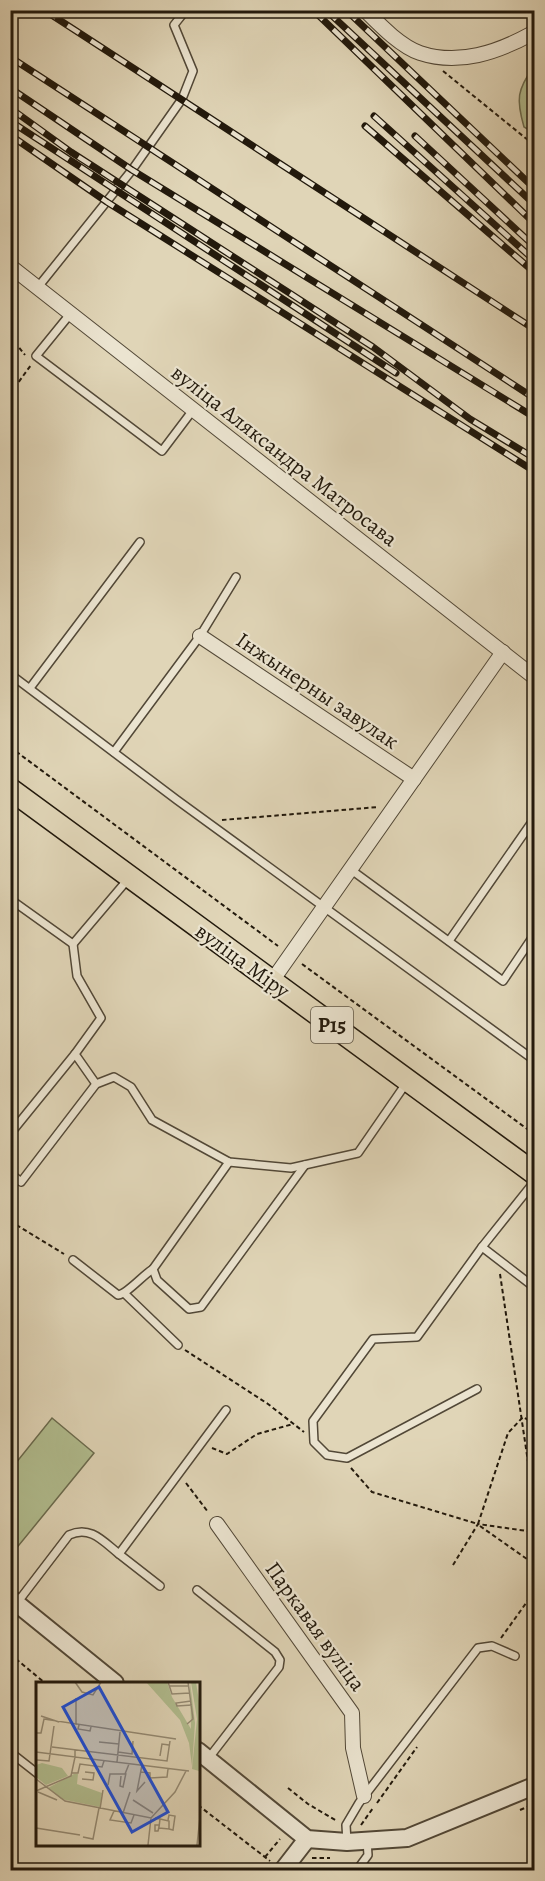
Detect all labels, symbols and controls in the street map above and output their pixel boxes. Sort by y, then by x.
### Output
street label: вуліца Аляксандра Матросава [165,358,405,554]
street label: Інжынерны завулак [230,625,405,757]
street label: вуліца Міру [189,916,297,1006]
road number: Р15 [311,1007,353,1043]
street label: Паркавая вуліца [258,1556,373,1698]
inset map [36,1682,200,1845]

